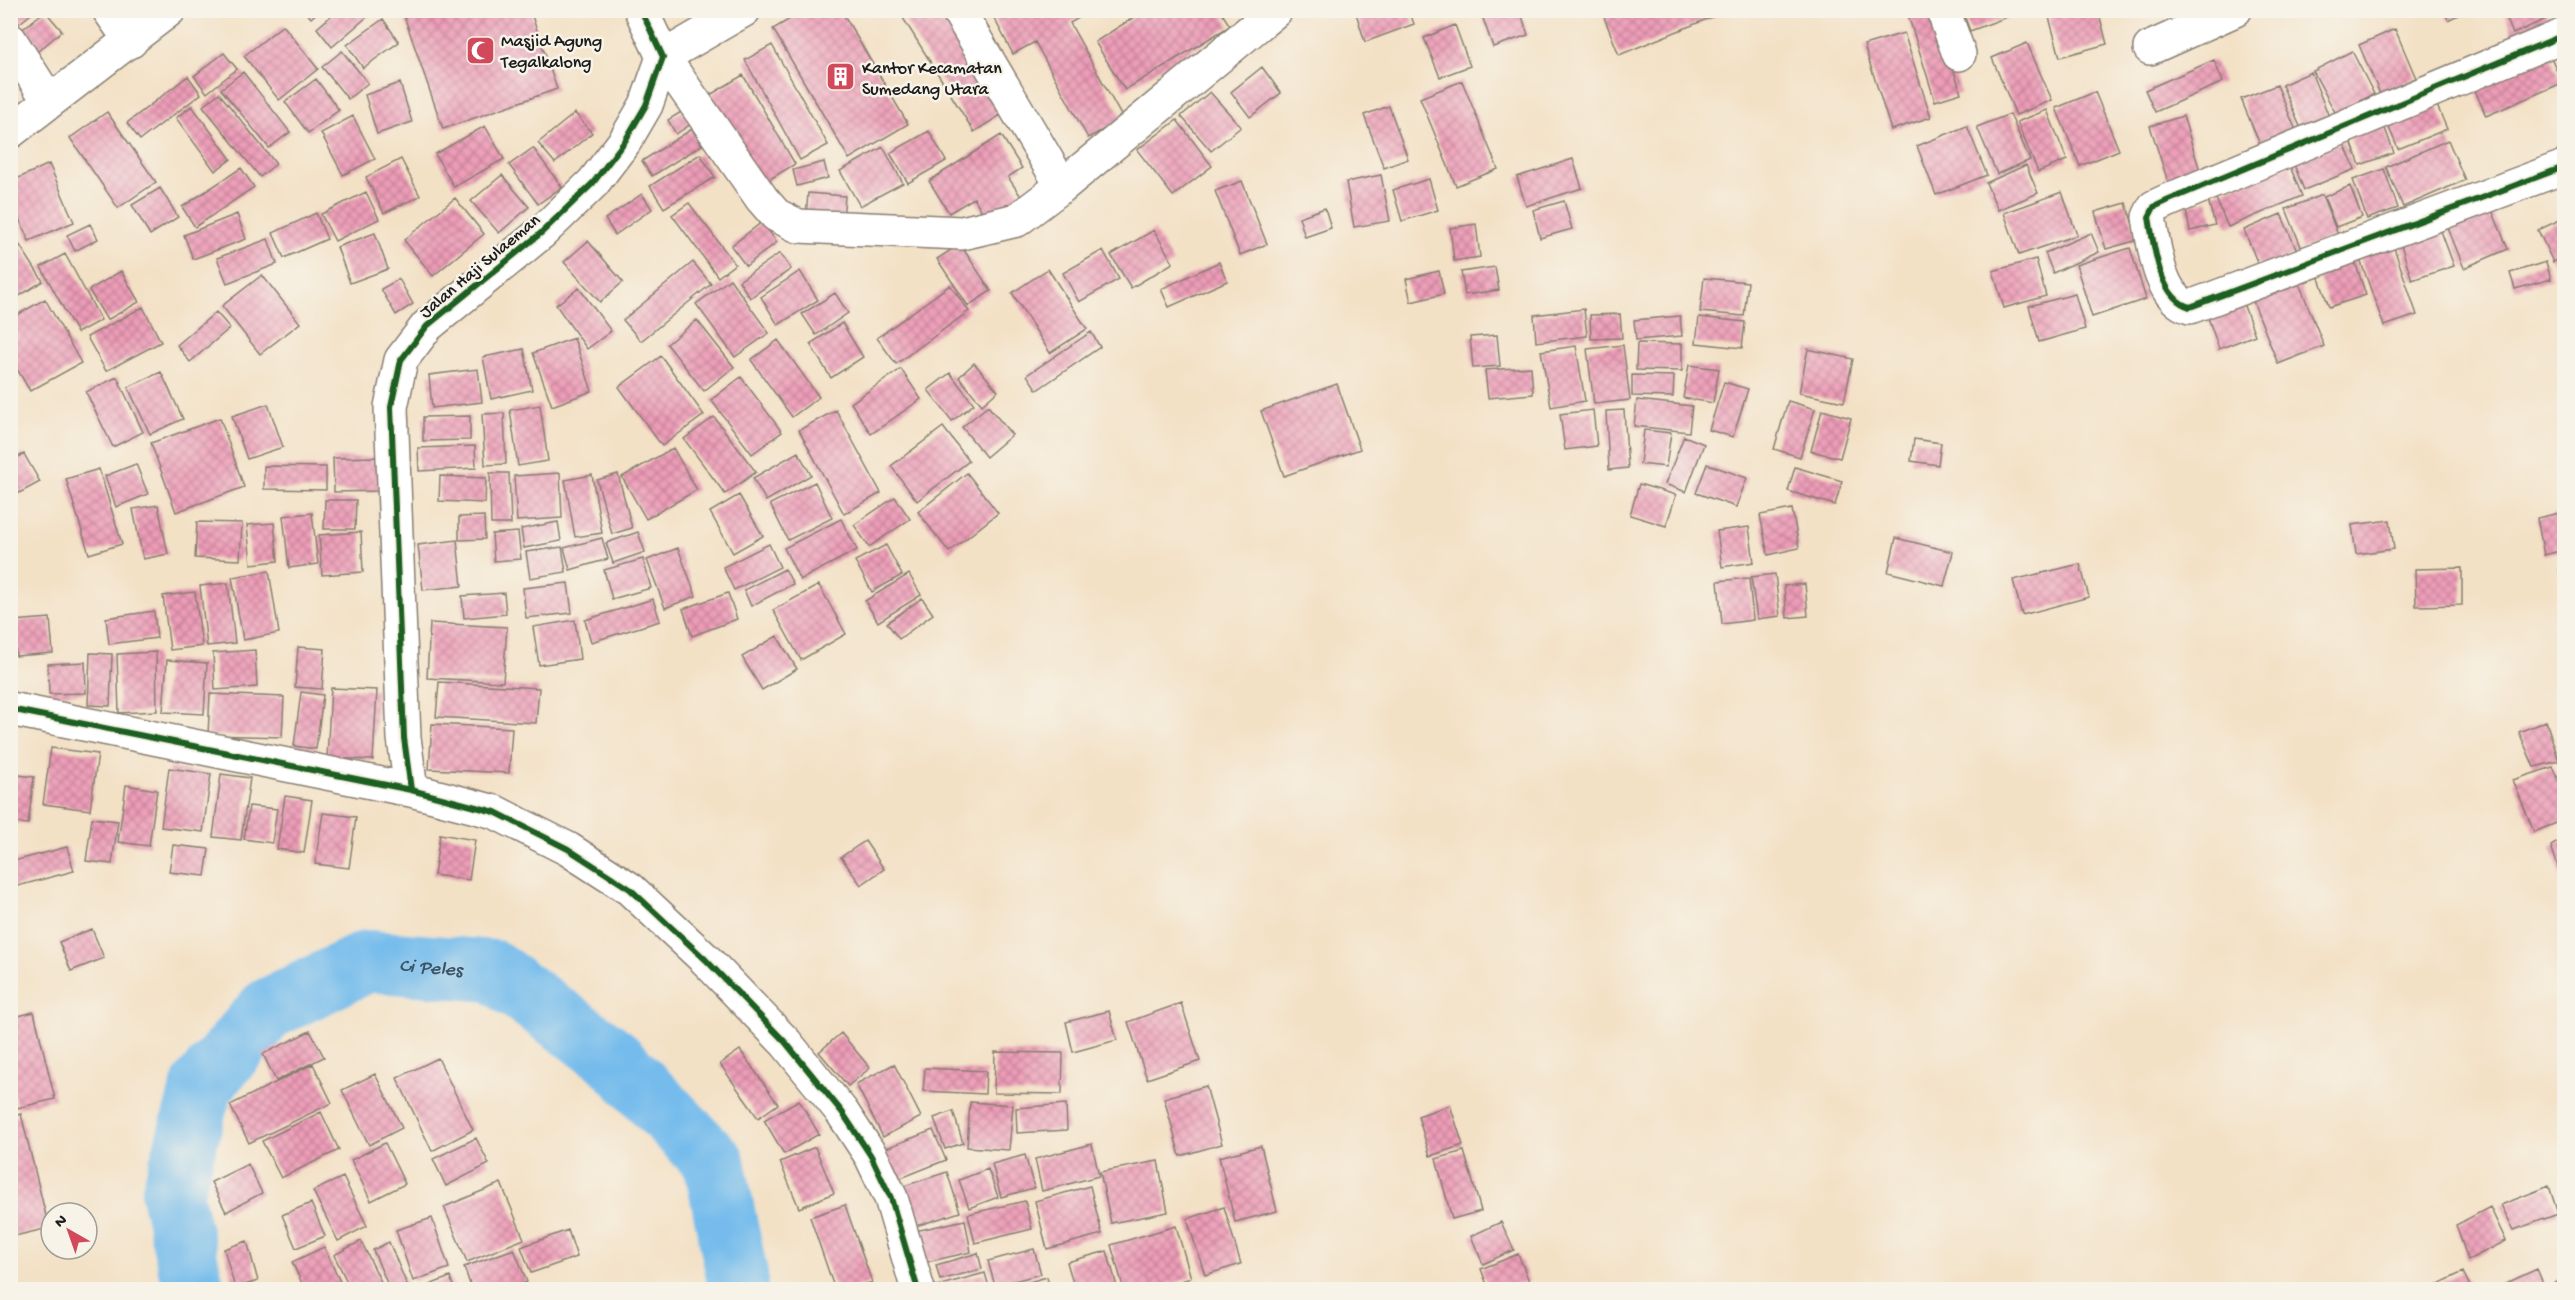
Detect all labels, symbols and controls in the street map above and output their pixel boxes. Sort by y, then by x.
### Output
place label: Masjid Agung Tegalkalong [500,32,602,74]
mosque icon: Masjid Agung Tegalkalong [464,34,496,66]
place label: Kantor Kecamatan Sumedang Utara [862,59,1002,101]
building icon: Kantor Kecamatan Sumedang Utara [825,61,857,93]
street label: Jalan Haji Sulaeman [416,210,546,324]
water label: Ci Peles [398,956,465,984]
north arrow [39,1201,99,1261]
text: N [51,1211,72,1233]

